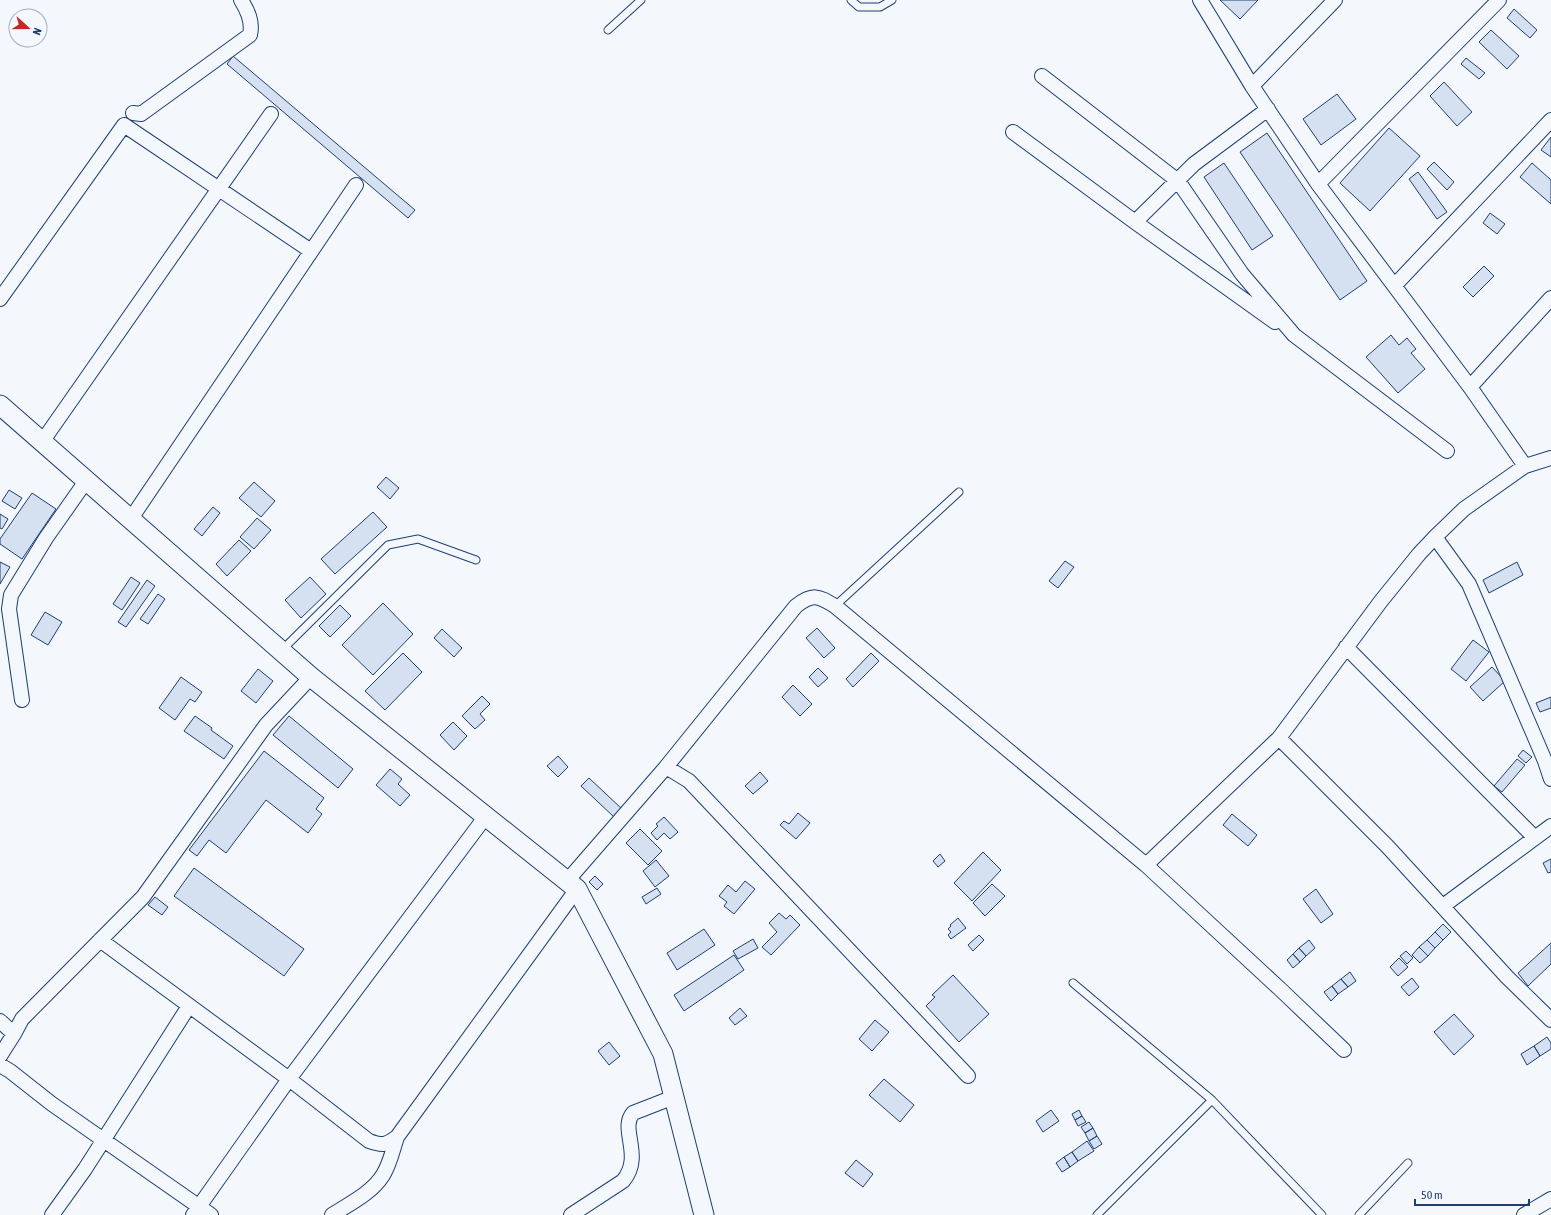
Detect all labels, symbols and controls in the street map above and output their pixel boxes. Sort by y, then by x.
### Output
north arrow [8,8,48,48]
text: N [31,26,44,37]
scale bar [1415,1181,1529,1207]
text: 50 m [1421,1188,1443,1202]

